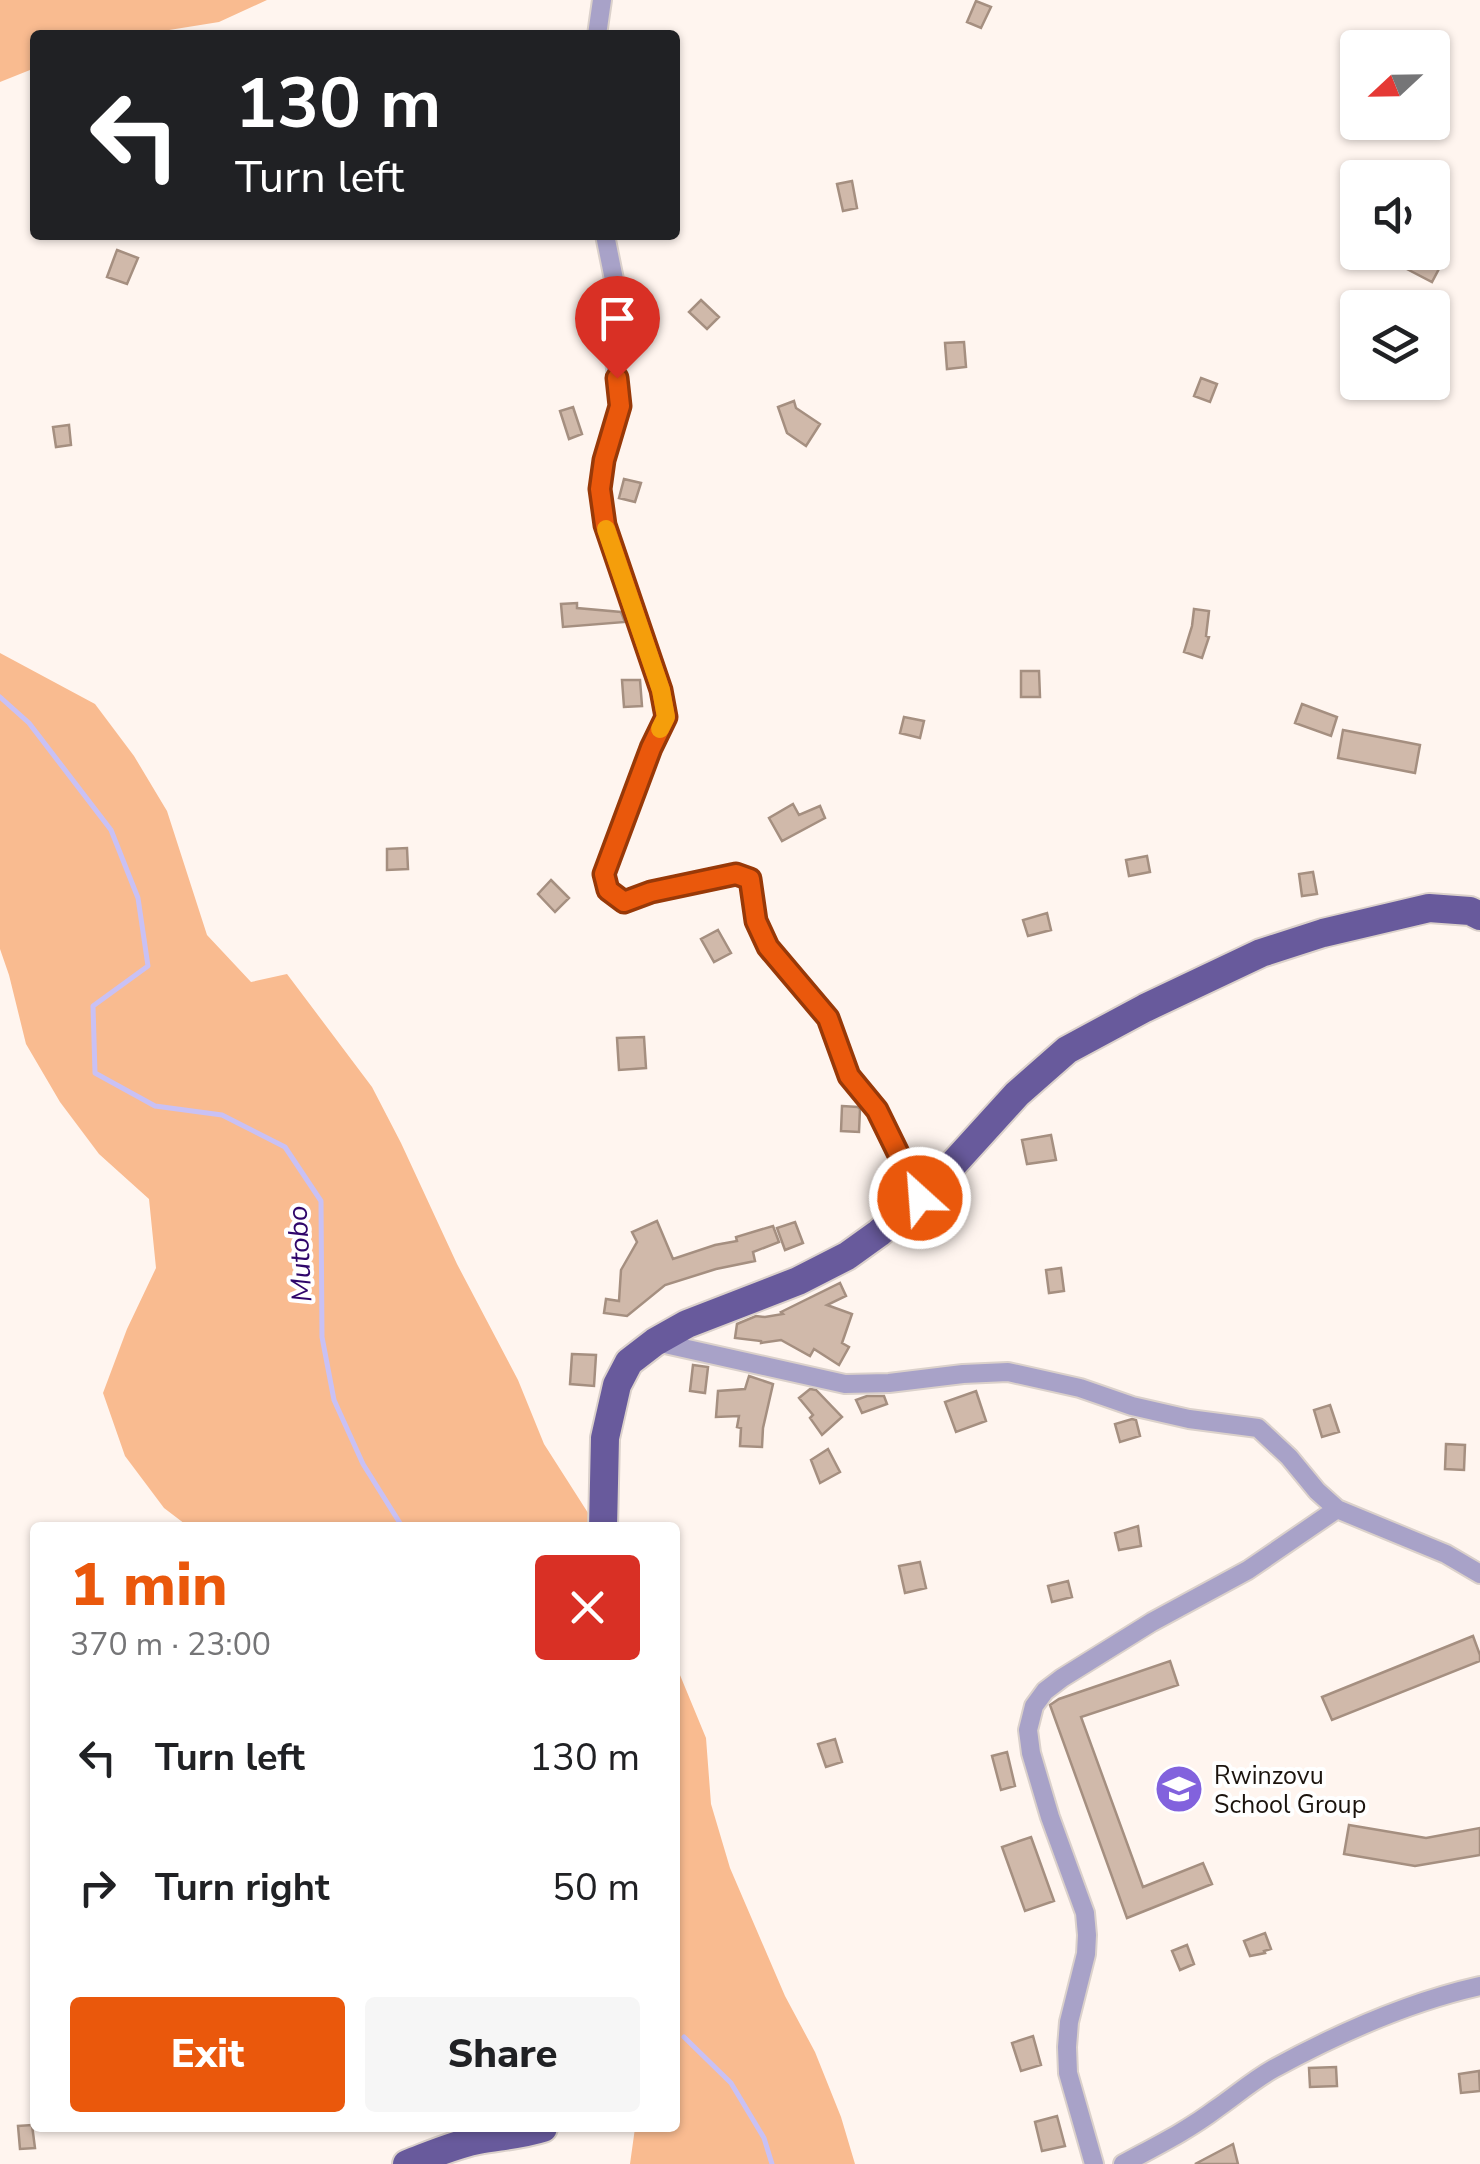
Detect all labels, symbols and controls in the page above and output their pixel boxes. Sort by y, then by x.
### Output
north arrow [1340,30,1450,140]
map controls [1340,30,1450,400]
text: 130 m [235,56,441,152]
icon: left [70,70,200,200]
text: Turn left [235,147,404,208]
button: sound [1340,160,1450,270]
pin [575,276,660,379]
button: layers [1340,290,1450,400]
icon: arrive [590,291,645,346]
position arrow [868,1146,972,1250]
water label: Mutobo [278,1205,322,1303]
text: 1 min [70,1544,228,1626]
button: close [535,1555,640,1660]
text: 370 m · 23:00 [70,1623,271,1666]
icon: left [70,1730,125,1785]
text: Turn left [155,1732,305,1783]
text: 130 m [529,1732,640,1783]
place label: Rwinzovu School Group [1214,1759,1366,1822]
school or university icon: Rwinzovu School Group [1153,1763,1205,1815]
icon: right [70,1860,125,1915]
text: Turn right [155,1862,330,1913]
text: 50 m [552,1862,640,1913]
button: Exit [70,1997,345,2112]
button: Share [365,1997,640,2112]

